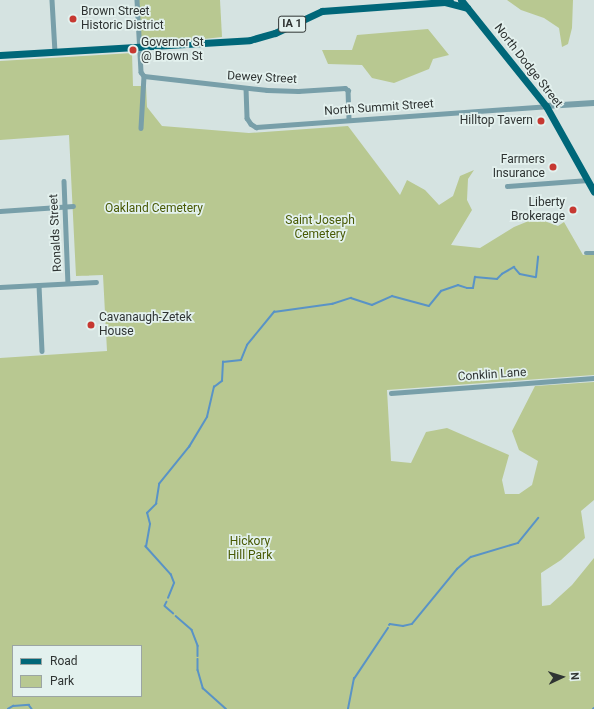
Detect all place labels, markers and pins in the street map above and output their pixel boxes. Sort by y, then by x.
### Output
place label: Brown Street Historic District [81,5,164,33]
marker: Brown Street Historic District [68,14,78,24]
place label: Governor St @ Brown St [141,36,204,64]
marker: Governor St @ Brown St [128,45,138,55]
place label: Hilltop Tavern [460,114,533,128]
marker: Hilltop Tavern [536,116,546,126]
place label: Farmers Insurance [493,153,545,181]
marker: Farmers Insurance [548,162,558,172]
place label: Liberty Brokerage [511,196,565,224]
marker: Liberty Brokerage [568,205,578,215]
place label: Cavanaugh-Zetek House [99,311,192,339]
marker: Cavanaugh-Zetek House [86,320,96,330]

